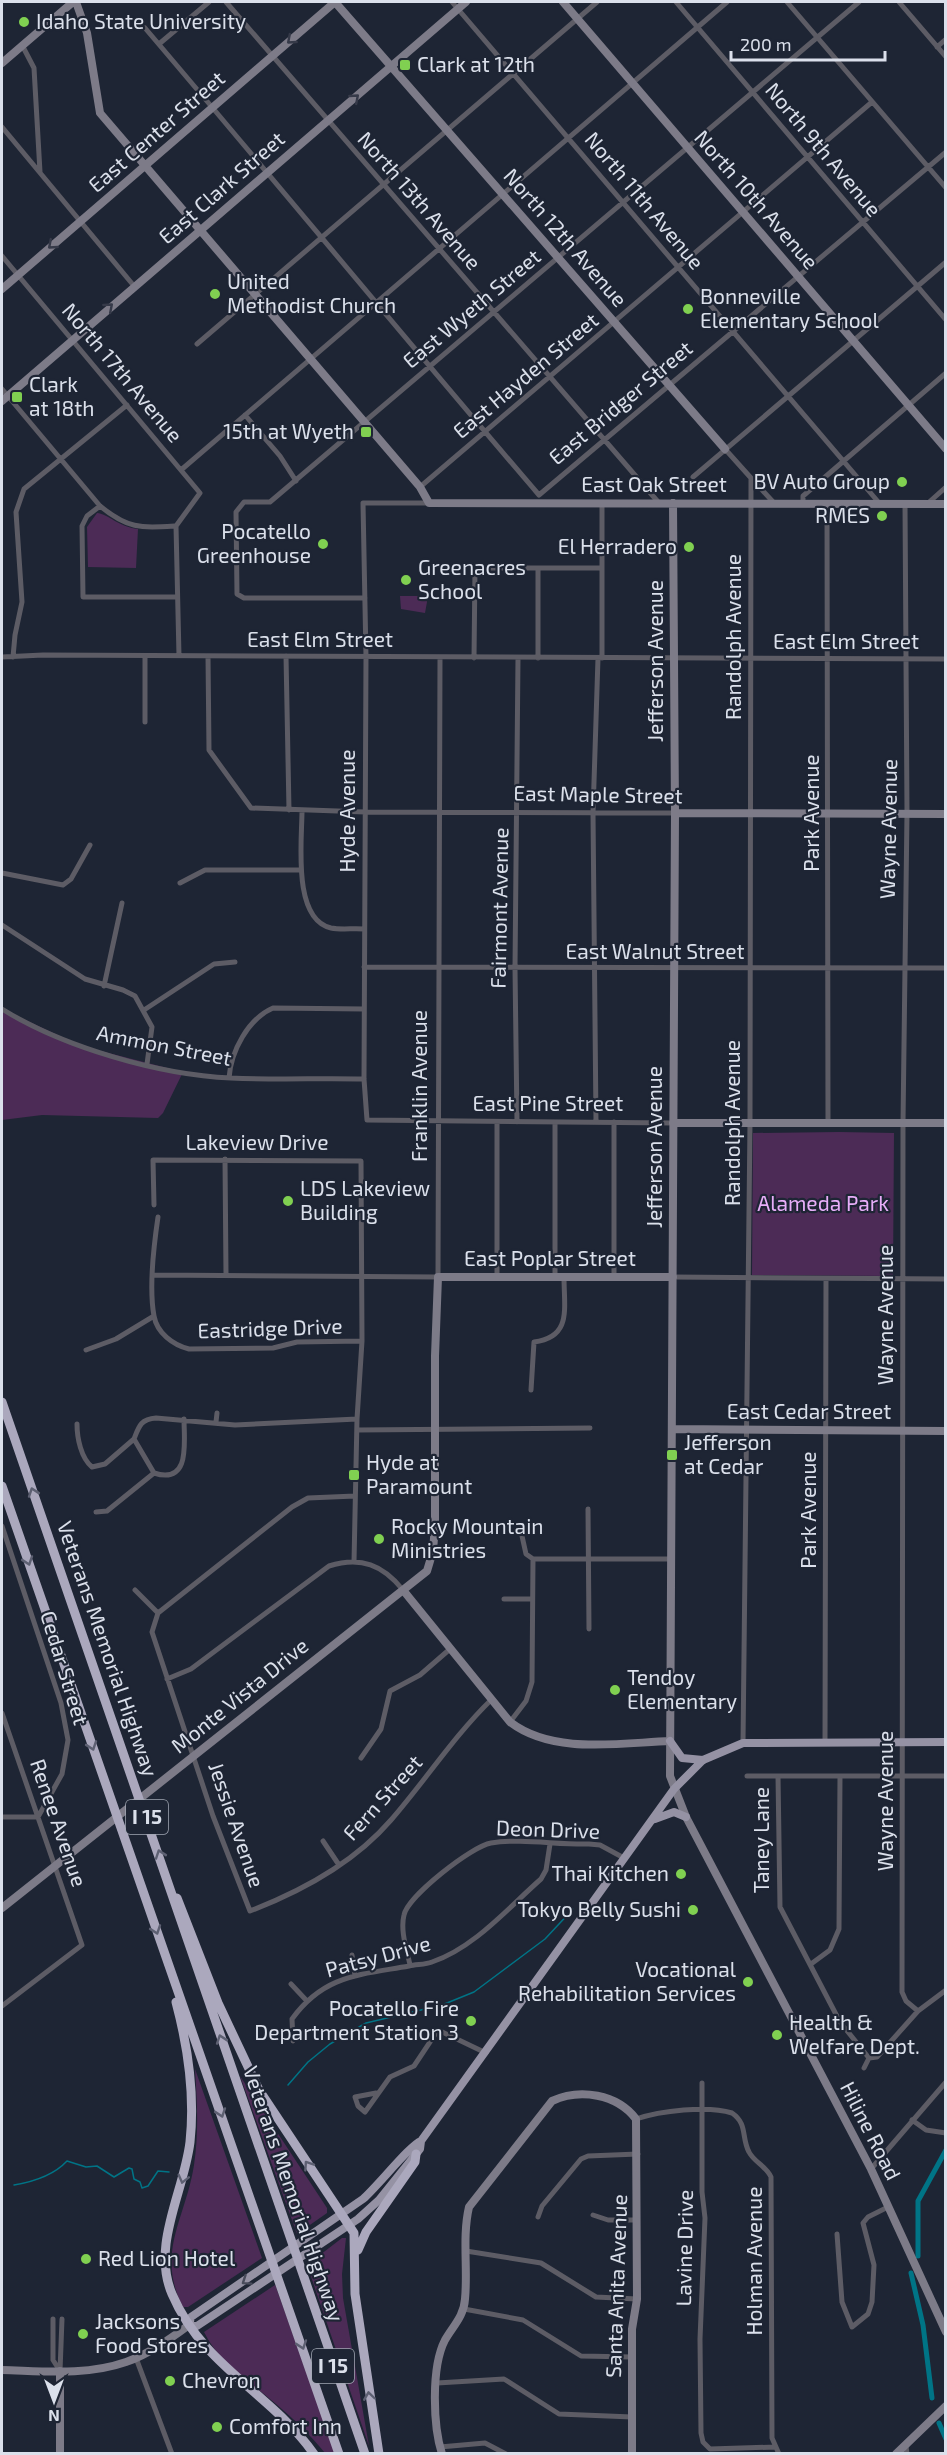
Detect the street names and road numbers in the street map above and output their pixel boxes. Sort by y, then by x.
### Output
street label: East Center Street [83,65,229,197]
street label: North 9th Avenue [761,77,887,221]
street label: North 10th Avenue [690,124,824,274]
street label: East Clark Street [153,125,289,248]
street label: North 13th Avenue [353,126,487,274]
street label: North 11th Avenue [580,126,710,274]
street label: North 12th Avenue [499,163,633,311]
street label: East Wyeth Street [397,243,545,373]
street label: North 17th Avenue [58,297,189,447]
street label: East Hayden Street [447,307,603,443]
street label: East Bridger Street [543,335,697,469]
street label: East Oak Street [581,471,727,496]
street label: Randolph Avenue [720,554,745,720]
street label: Jefferson Avenue [642,580,667,742]
street label: East Elm Street [247,626,393,651]
street label: East Elm Street [773,628,919,653]
street label: Hyde Avenue [334,750,359,872]
street label: Park Avenue [798,754,823,872]
street label: Wayne Avenue [874,759,901,899]
street label: East Maple Street [513,780,683,807]
street label: Fairmont Avenue [485,827,512,989]
street label: East Walnut Street [565,938,745,963]
street label: Franklin Avenue [406,1010,431,1162]
street label: Ammon Street [95,1019,234,1070]
street label: Randolph Avenue [719,1040,744,1206]
street label: Jefferson Avenue [641,1066,666,1228]
street label: East Pine Street [473,1090,623,1115]
street label: Lakeview Drive [186,1129,328,1154]
street label: East Poplar Street [464,1245,636,1270]
street label: Wayne Avenue [872,1245,897,1385]
street label: Eastridge Drive [197,1312,343,1343]
street label: East Cedar Street [727,1398,891,1423]
street label: Park Avenue [795,1451,820,1569]
street label: Veterans Memorial Highway [53,1517,164,1780]
street label: Cedar Street [36,1608,95,1728]
street label: Monte Vista Drive [166,1632,312,1758]
street label: Wayne Avenue [872,1731,897,1871]
street label: Fern Street [337,1749,427,1845]
street label: Renee Avenue [26,1755,93,1890]
street label: Jessie Avenue [204,1759,271,1890]
street label: Taney Lane [748,1787,773,1893]
road number: I 15 [126,1800,168,1834]
street label: Deon Drive [496,1814,600,1843]
street label: Patsy Drive [322,1930,433,1982]
street label: Veterans Memorial Highway [239,2062,350,2325]
street label: Hiline Road [836,2077,907,2184]
street label: Holman Avenue [741,2187,766,2335]
street label: Lavine Drive [670,2189,697,2307]
street label: Santa Anita Avenue [600,2194,631,2378]
road number: I 15 [312,2349,354,2383]

